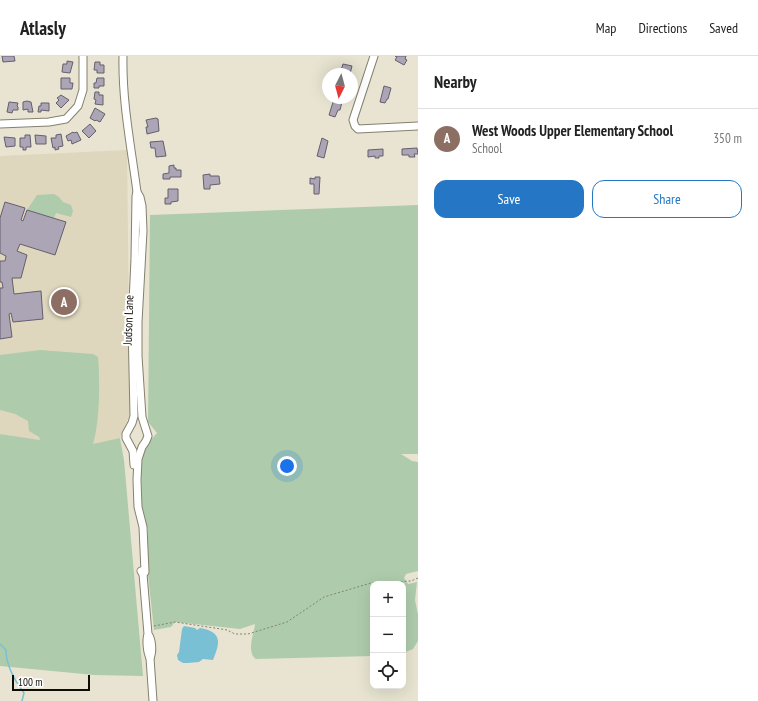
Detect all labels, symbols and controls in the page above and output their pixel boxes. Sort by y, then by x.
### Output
text: Atlasly [20,16,66,40]
text: Map [596,19,616,37]
text: Directions [638,19,687,37]
text: Saved [709,19,738,37]
north arrow [322,68,358,104]
text: Nearby [434,71,477,93]
text: West Woods Upper Elementary School [472,121,673,140]
text: A [444,130,450,147]
text: 350 m [713,130,742,147]
text: School [472,140,502,157]
button: Save [434,180,584,218]
button: Share [592,180,742,218]
pin: A [51,287,77,317]
street label: Judson Lane [120,295,136,346]
your location [277,456,297,476]
map controls [370,581,406,689]
button: + [370,581,406,617]
button: − [370,617,406,653]
button: locate [370,653,406,689]
scale bar [12,673,90,692]
text: 100 m [18,675,42,689]

